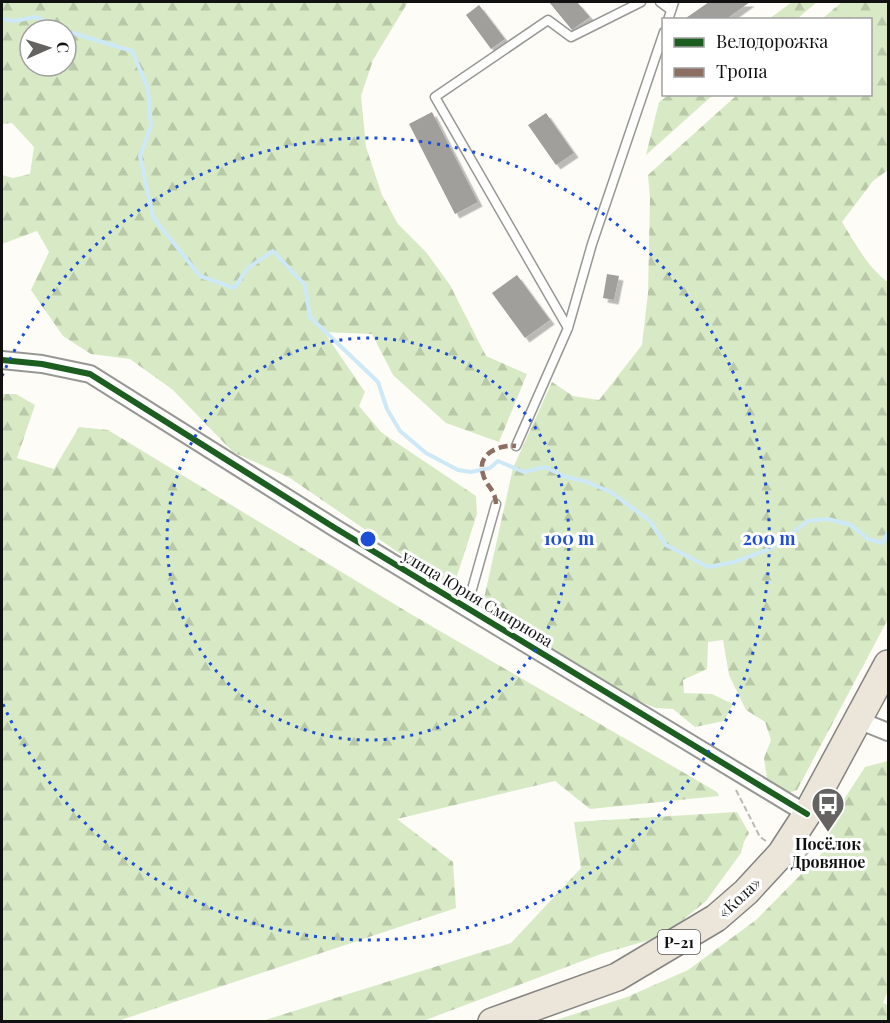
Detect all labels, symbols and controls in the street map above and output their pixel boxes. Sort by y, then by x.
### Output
north arrow [18,18,78,78]
legend [662,18,872,96]
text: Велодорожка [716,29,828,53]
text: С [53,41,74,53]
text: Тропа [716,59,767,83]
text: 100 m [544,526,595,550]
text: 200 m [742,526,796,550]
centre of rings [358,529,378,549]
street label: улица Юрия Смирнова [398,544,557,651]
bus stop icon: Посёлок Дровяное [810,786,846,833]
place label: Посёлок Дровяное [791,833,865,872]
street label: «Кола» [713,872,765,922]
road number: Р-21 [658,930,700,954]

